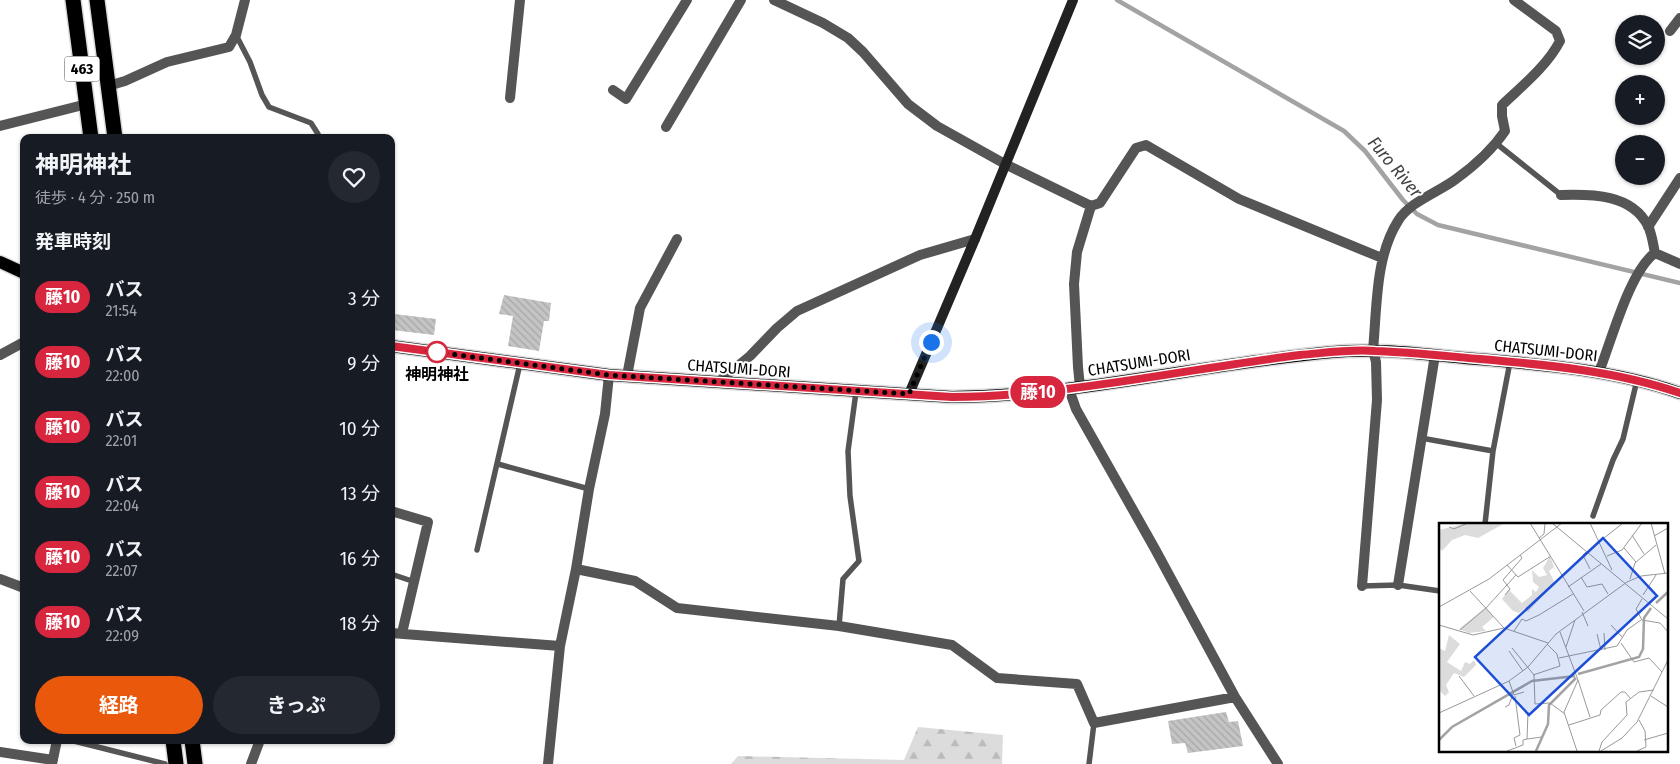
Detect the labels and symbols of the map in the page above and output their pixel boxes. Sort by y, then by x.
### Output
road number: 463 [64,56,100,82]
water label: Furo River [1363,132,1427,203]
your location [919,330,944,355]
street label: CHATSUMI-DORI [1493,336,1598,365]
marker: 神明神社 [426,341,448,363]
street label: CHATSUMI-DORI [1086,345,1192,380]
street label: CHATSUMI-DORI [687,355,791,382]
place label: 神明神社 [405,365,469,384]
line badge: 藤10 [1009,376,1067,408]
inset map [1439,523,1668,752]

